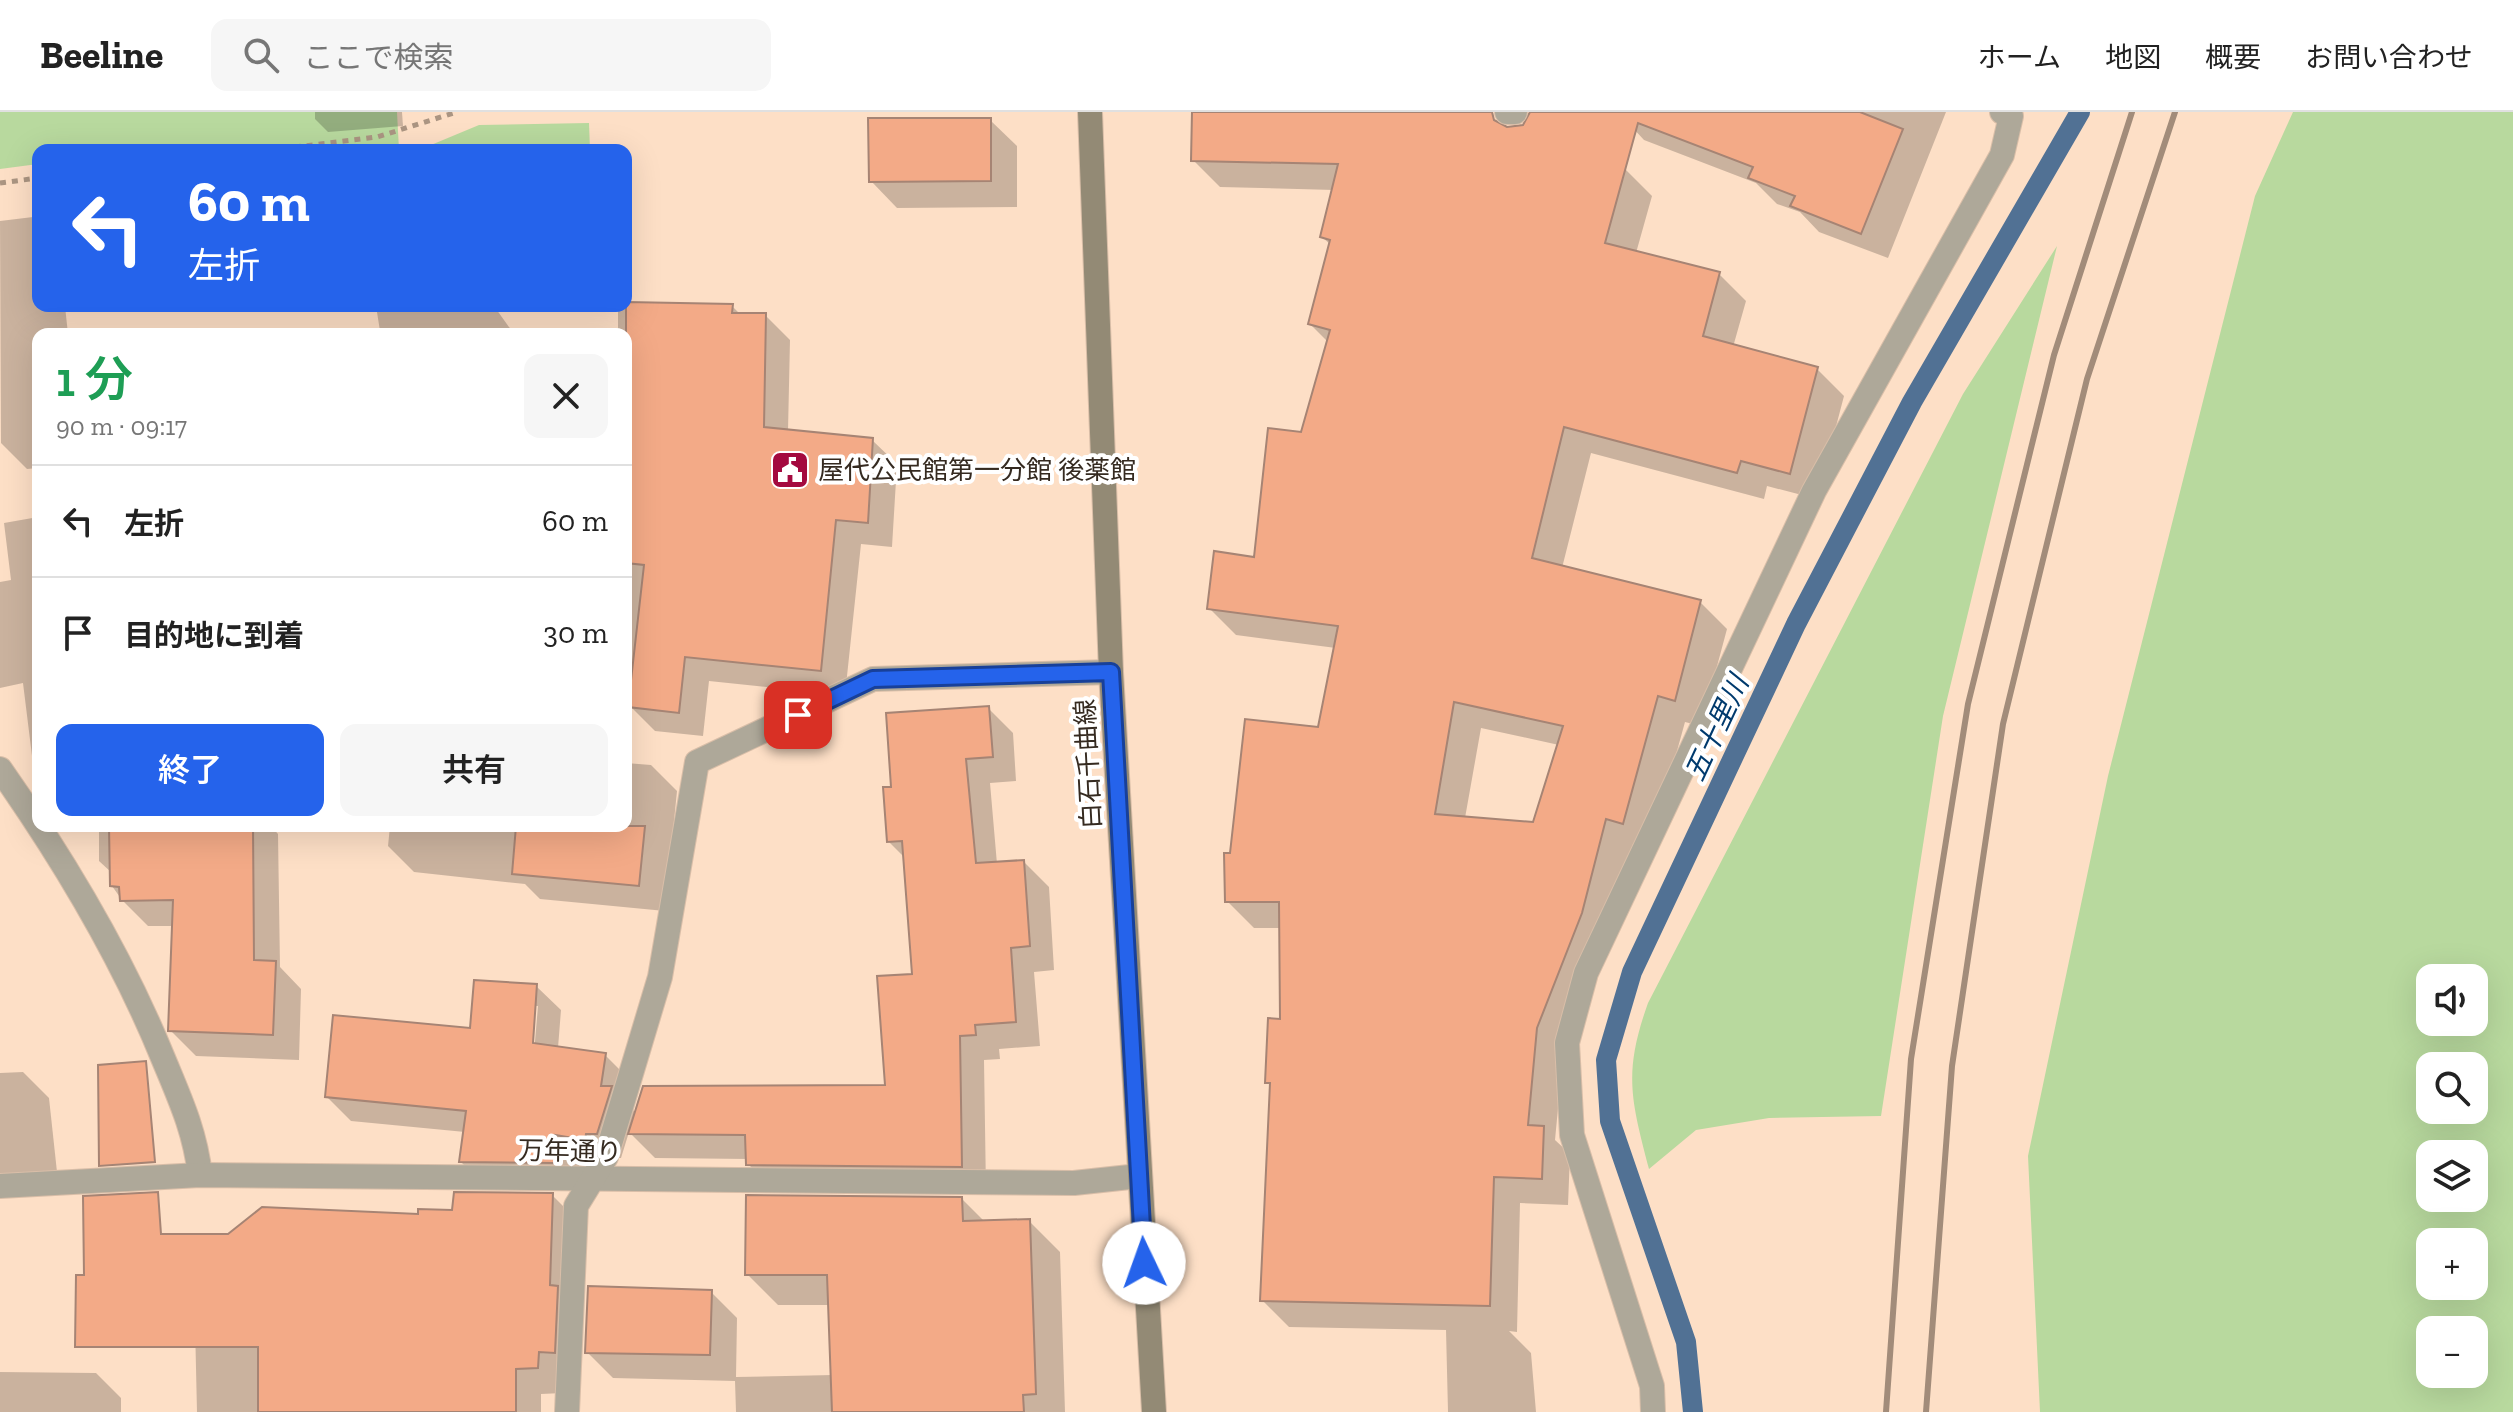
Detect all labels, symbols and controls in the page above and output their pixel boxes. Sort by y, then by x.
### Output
search box [211,19,771,91]
text: Beeline [40,32,163,78]
icon: search [239,33,283,77]
text: ここで検索 [303,40,453,76]
text: ホーム [1978,41,2061,74]
text: 地図 [2105,41,2161,74]
text: 概要 [2205,41,2261,74]
text: お問い合わせ [2305,41,2473,74]
text: 60 m [188,168,310,235]
icon: left [56,176,160,280]
text: 左折 [188,244,260,287]
text: 1 分 [56,351,133,408]
button: close [524,354,608,438]
text: 90 m · 09:17 [56,410,187,442]
public building icon: 屋代公民館第一分館 後薬館 [769,449,811,491]
place label: 屋代公民館第一分館 後薬館 [818,454,1136,486]
icon: left [56,499,100,543]
text: 60 m [542,503,608,539]
text: 左折 [124,506,184,542]
icon: arrive [56,611,100,655]
text: 30 m [543,615,608,651]
text: 目的地に到着 [124,618,304,654]
water label: 五十里川 [1678,668,1756,786]
pin [764,681,832,749]
icon: arrive [776,693,820,737]
street label: 白石千曲線 [1069,698,1107,830]
button: 終了 [56,724,324,816]
button: 共有 [340,724,608,816]
map controls [2416,964,2488,1388]
button: sound [2416,964,2488,1036]
button: search [2416,1052,2488,1124]
street label: 万年通り [518,1134,622,1168]
button: layers [2416,1140,2488,1212]
position arrow [1102,1221,1186,1305]
button: + [2416,1228,2488,1300]
button: − [2416,1316,2488,1388]

